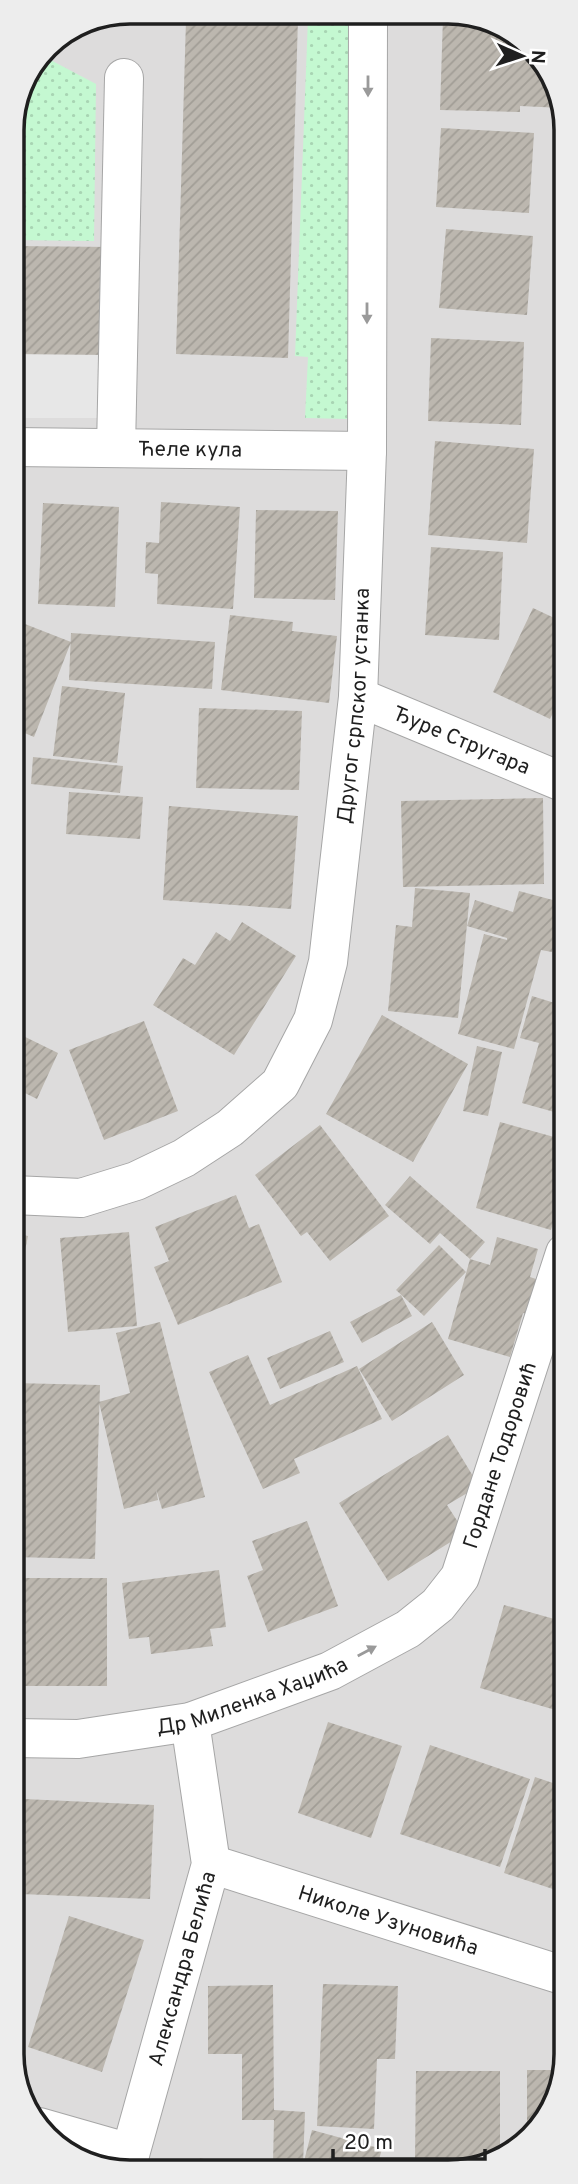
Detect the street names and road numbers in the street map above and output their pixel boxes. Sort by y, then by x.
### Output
street label: Ћеле кула [138,436,242,465]
street label: Другог српског устанка [332,587,377,825]
street label: Ђуре Стругара [388,701,534,782]
street label: Гордане Тодоровић [458,1359,544,1553]
street label: Др Миленка Хаџића [155,1652,353,1742]
street label: Александра Белића [143,1869,223,2069]
street label: Николе Узуновића [294,1880,482,1963]

